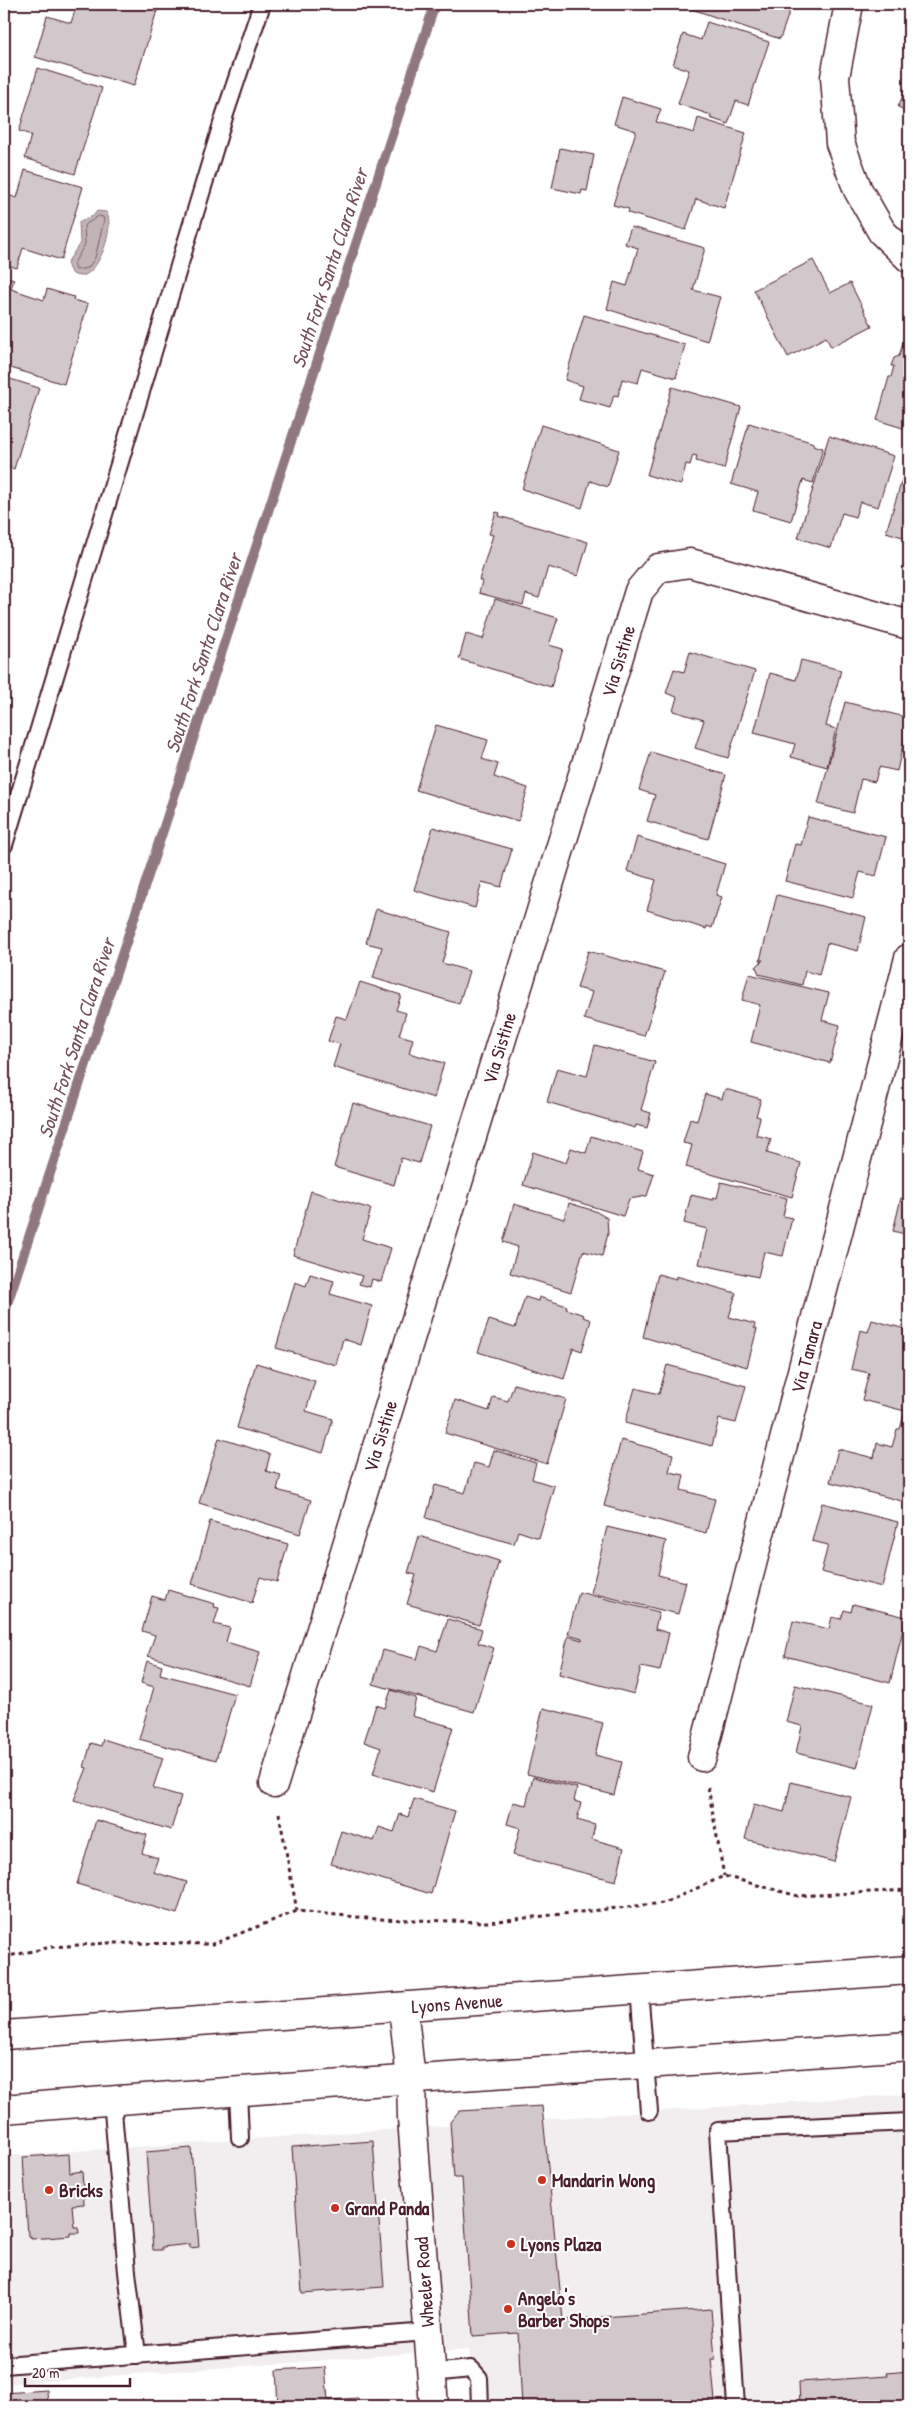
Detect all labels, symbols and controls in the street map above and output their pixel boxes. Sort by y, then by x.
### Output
water label: South Fork Santa Clara River [284,163,375,371]
water label: South Fork Santa Clara River [158,548,249,756]
street label: Via Sistine [595,621,641,700]
water label: South Fork Santa Clara River [31,933,122,1141]
street label: Via Sistine [476,1008,522,1087]
street label: Via Tanara [784,1317,828,1396]
street label: Via Sistine [357,1396,403,1475]
street label: Lyons Avenue [411,1987,504,2019]
place label: Mandarin Wong [552,2167,656,2194]
marker: Mandarin Wong [536,2174,548,2186]
place label: Bricks [59,2177,103,2203]
marker: Bricks [43,2184,55,2196]
place label: Grand Panda [345,2195,430,2221]
marker: Grand Panda [329,2202,341,2214]
place label: Lyons Plaza [521,2231,602,2258]
street label: Wheeler Road [408,2235,440,2328]
marker: Lyons Plaza [505,2238,517,2250]
place label: Angelo's Barber Shops [518,2285,610,2334]
marker: Angelo's Barber Shops [502,2303,514,2315]
scale bar [25,2355,130,2387]
text: 20 m [32,2362,59,2383]

